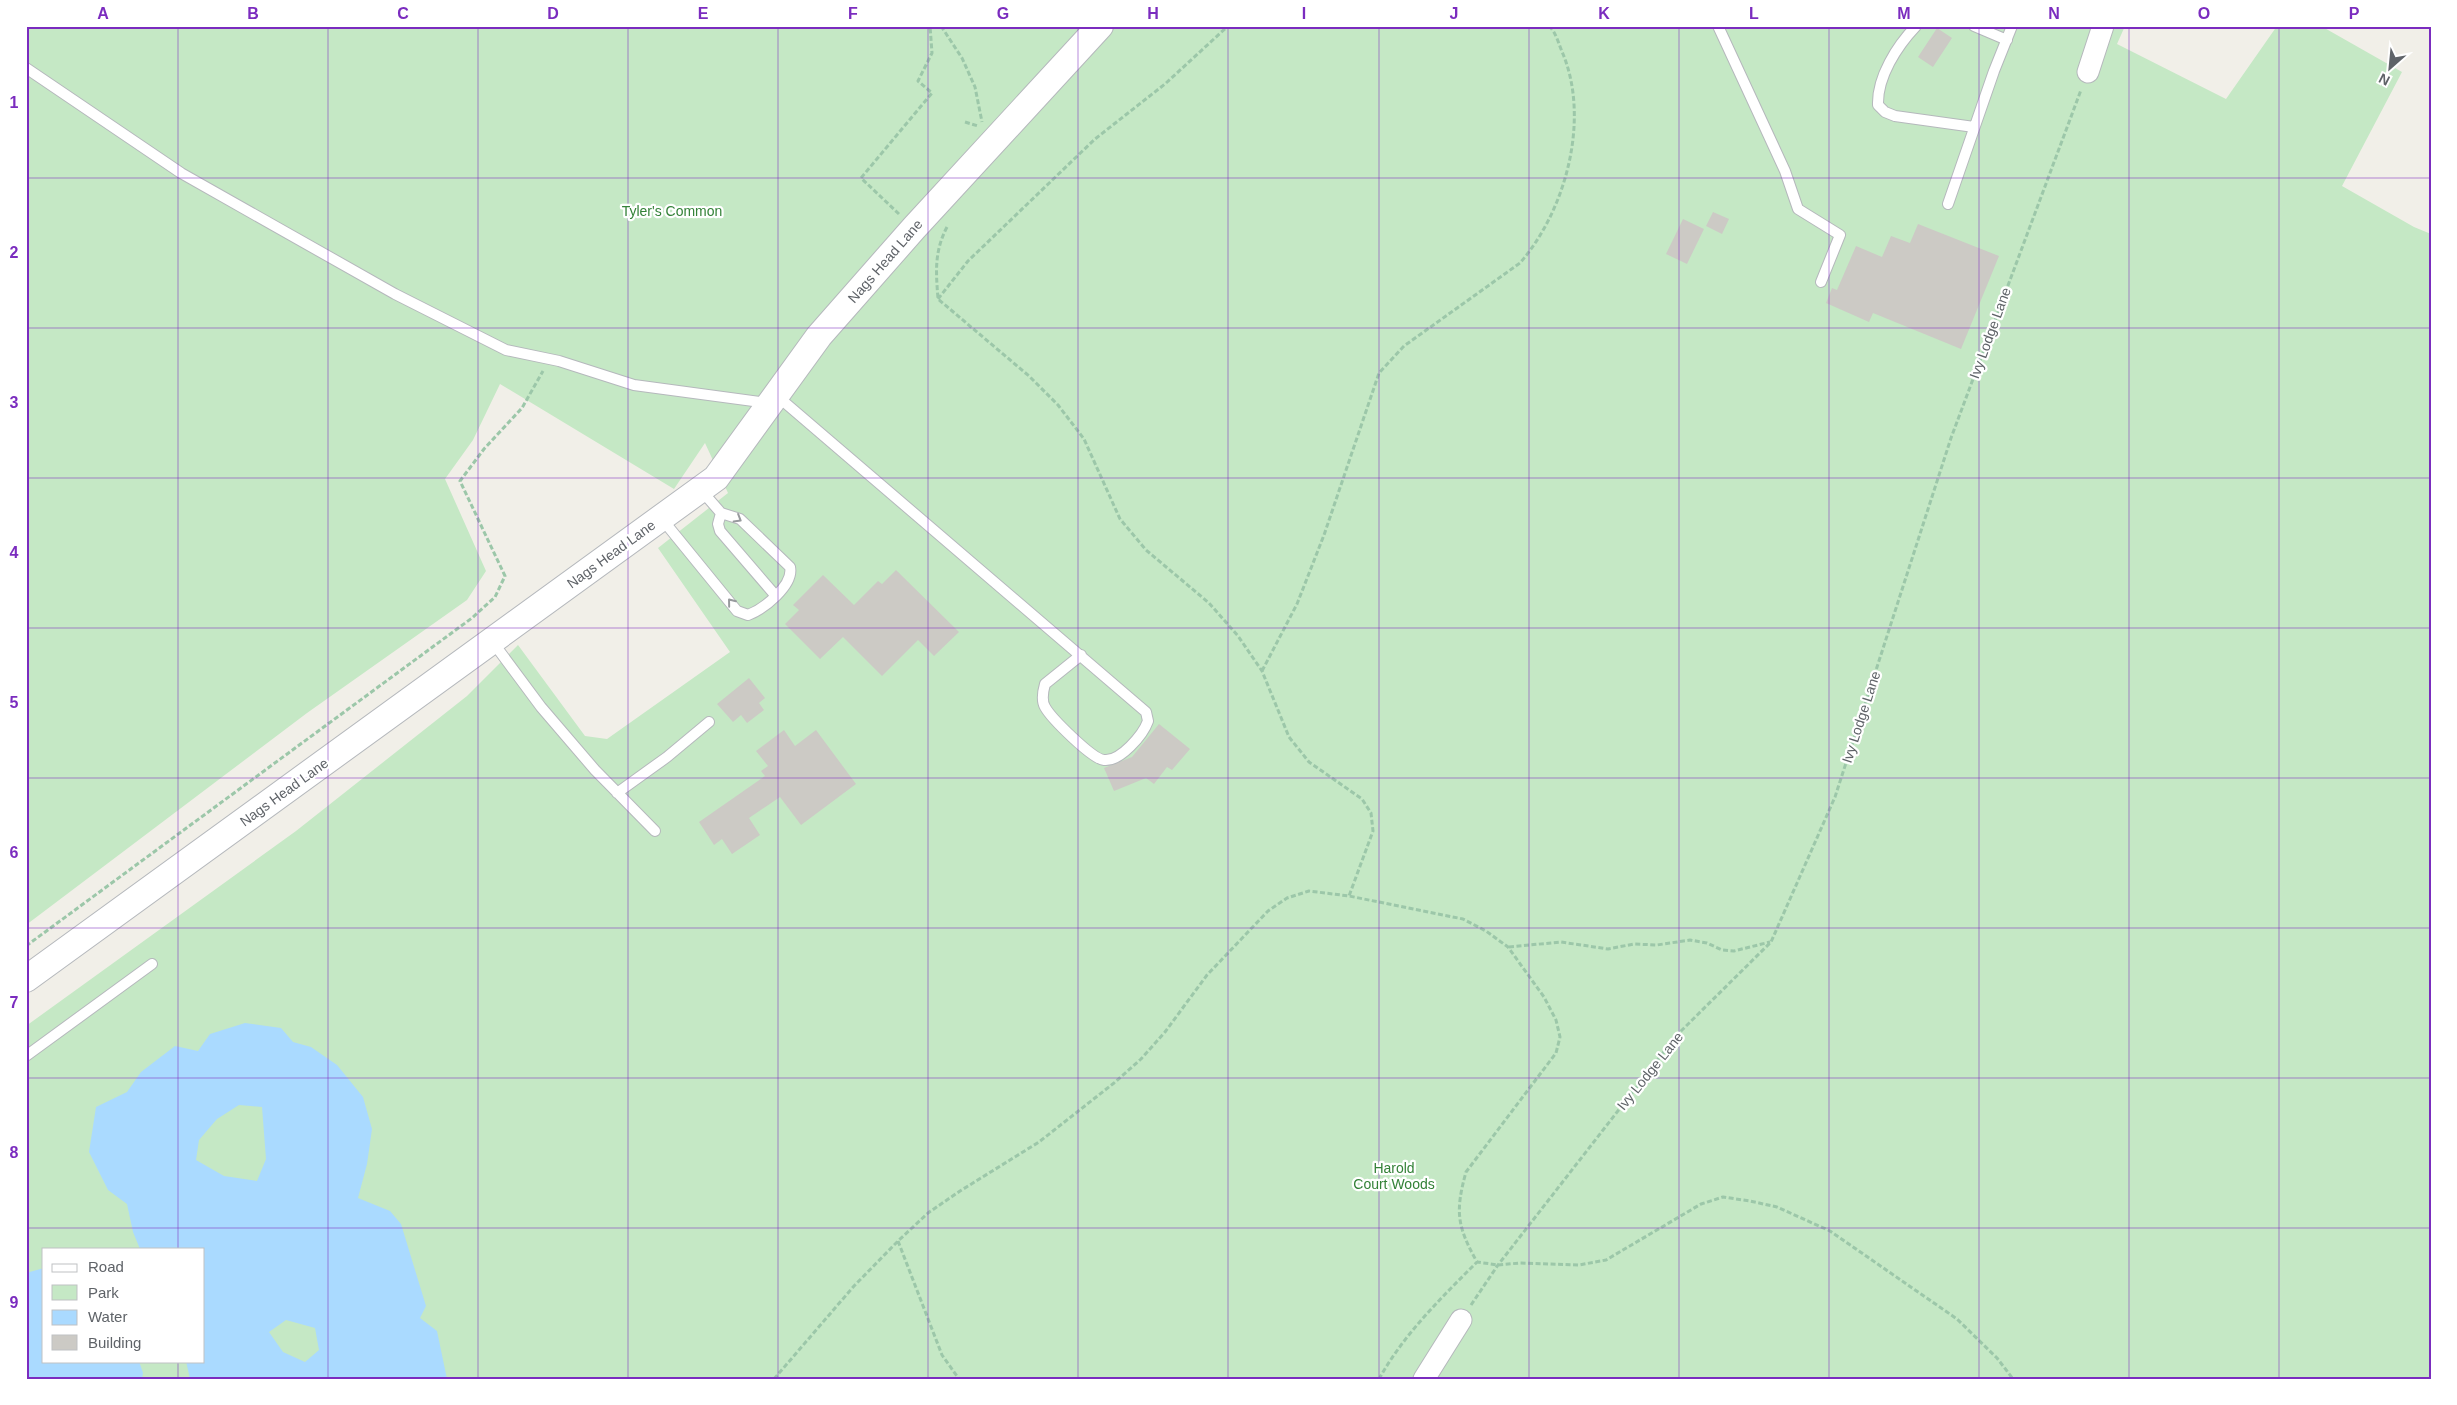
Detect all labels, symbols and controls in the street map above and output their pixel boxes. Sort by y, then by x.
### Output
text: A [97,5,109,22]
text: B [247,5,259,22]
text: C [397,5,409,22]
text: D [547,5,559,22]
text: E [698,5,709,22]
text: F [848,5,858,22]
text: G [997,5,1009,22]
text: H [1147,5,1159,22]
text: I [1302,5,1306,22]
text: J [1450,5,1458,22]
text: K [1598,5,1610,22]
text: L [1749,5,1759,22]
text: M [1897,5,1911,22]
text: N [2048,5,2060,22]
text: O [2198,5,2210,22]
text: P [2349,5,2360,22]
north arrow [2364,42,2414,92]
text: N [2376,70,2392,89]
text: 1 [10,94,19,111]
park label: Tyler's Common [622,203,722,219]
street label: Nags Head Lane [844,216,926,306]
text: 2 [10,244,19,261]
street label: Ivy Lodge Lane [1966,285,2014,381]
text: 3 [10,394,19,411]
one-way arrow [732,512,741,522]
street label: Nags Head Lane [564,517,658,591]
text: 4 [10,544,19,561]
one-way arrow [728,599,736,608]
street label: Ivy Lodge Lane [1839,669,1883,765]
text: 5 [10,694,19,711]
street label: Nags Head Lane [237,755,331,829]
text: 6 [10,844,19,861]
text: 7 [10,994,19,1011]
street label: Ivy Lodge Lane [1614,1029,1686,1113]
text: 8 [10,1144,19,1161]
park label: Harold Court Woods [1353,1160,1435,1192]
legend [42,1248,205,1362]
text: Road [88,1258,124,1275]
text: Park [88,1284,119,1301]
text: 9 [10,1294,19,1311]
text: Water [88,1308,127,1325]
text: Building [88,1334,141,1351]

